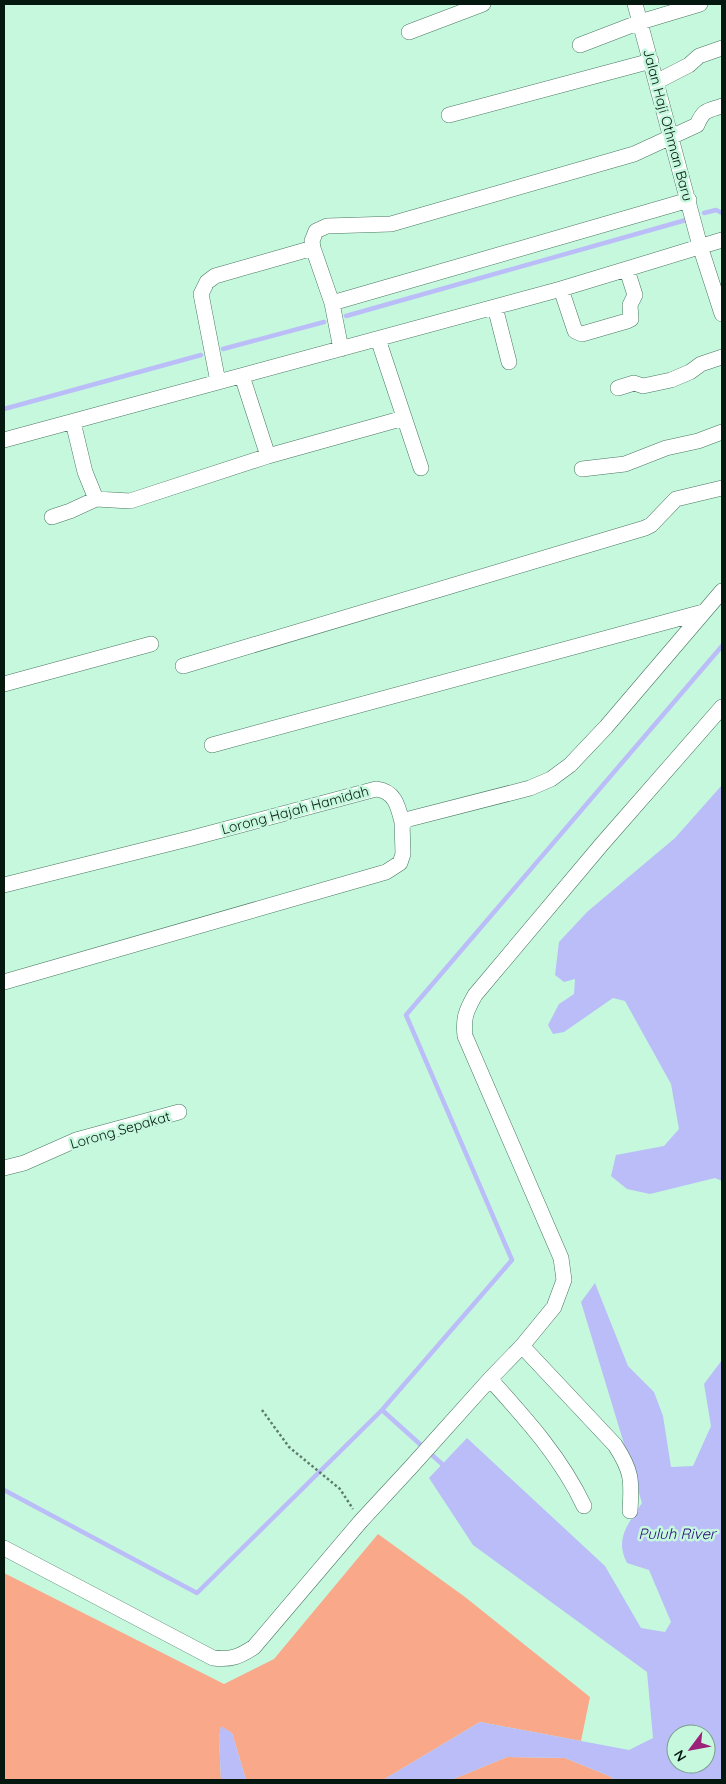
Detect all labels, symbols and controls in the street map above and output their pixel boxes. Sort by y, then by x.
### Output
street label: Jalan Haji Othman Baru [639,47,697,203]
street label: Lorong Hajah Hamidah [219,782,371,838]
street label: Lorong Sepakat [68,1107,172,1153]
water label: Puluh River [638,1524,718,1543]
north arrow [666,1724,716,1774]
text: N [670,1747,690,1765]

